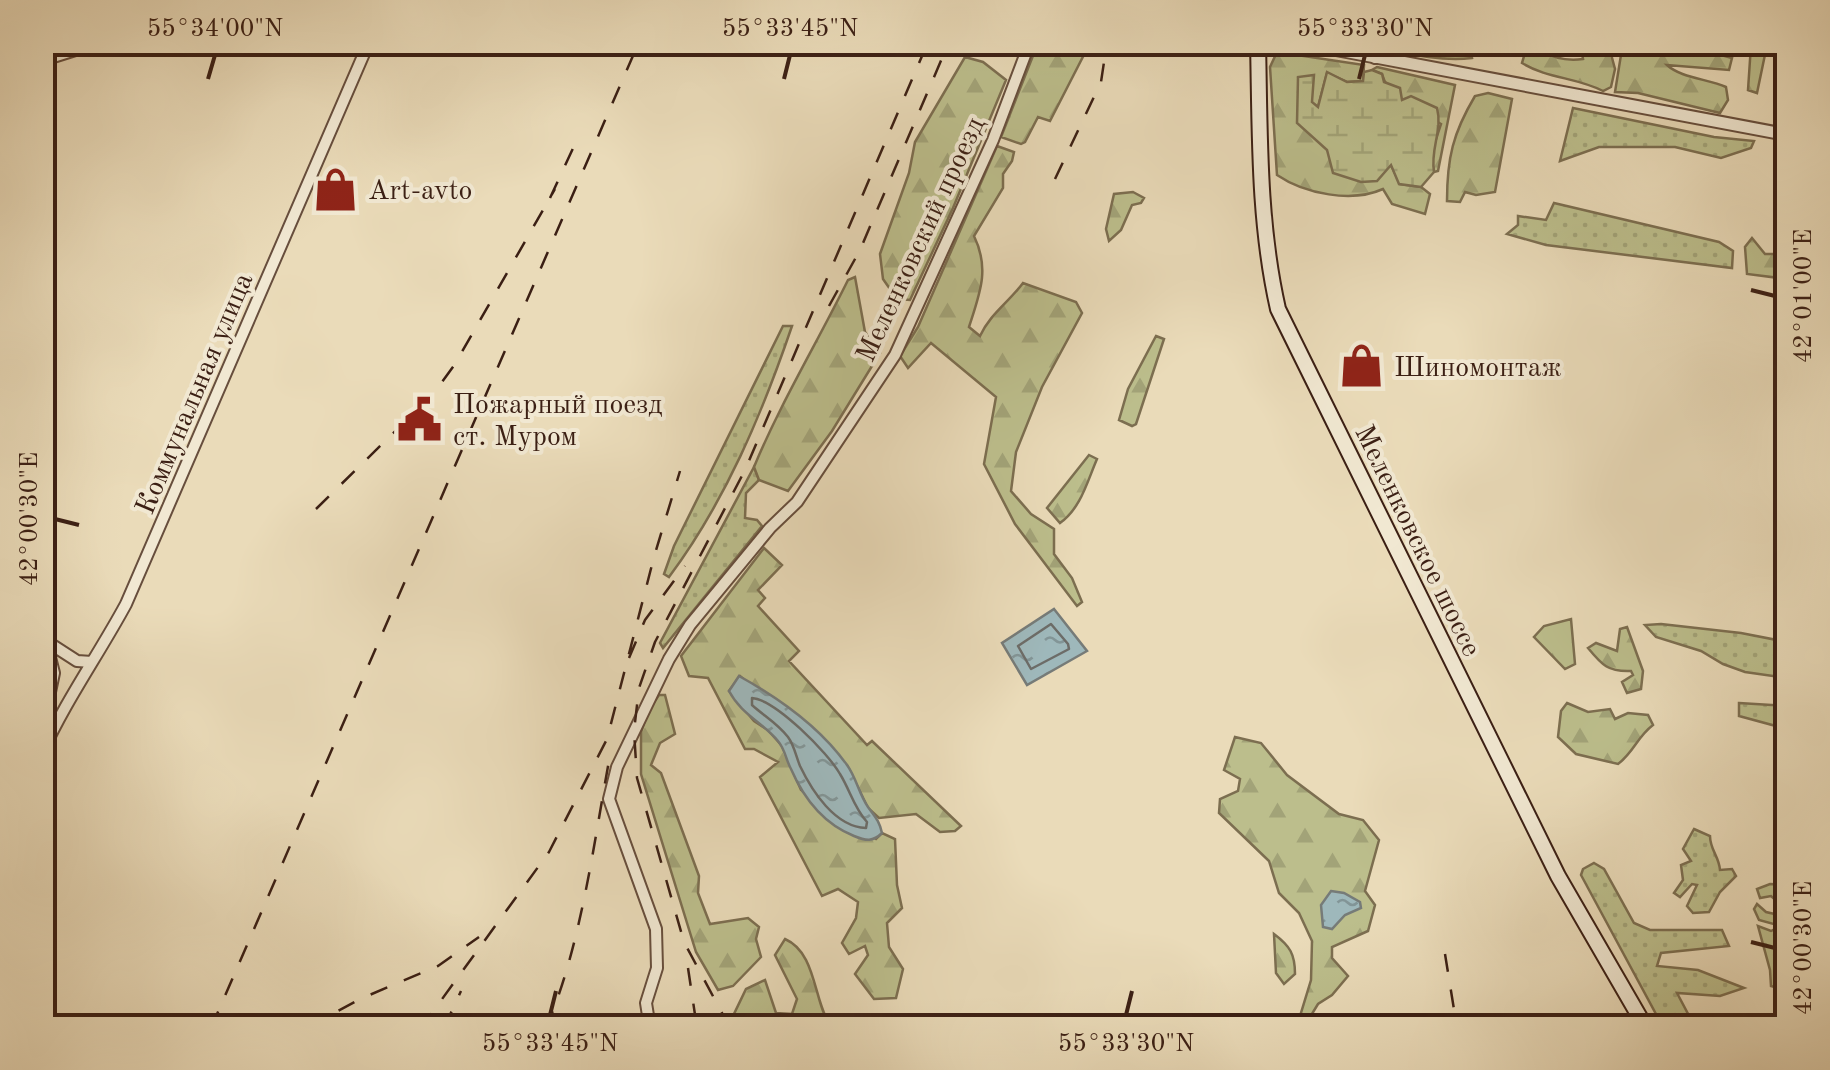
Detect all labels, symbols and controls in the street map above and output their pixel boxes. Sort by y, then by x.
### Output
text: 55°34'00"N [147,17,283,42]
text: 55°33'45"N [722,17,858,42]
text: 55°33'30"N [1297,17,1433,42]
street label: Меленковский проезд [853,113,991,367]
shop icon: Art-avto [311,165,359,213]
place label: Art-avto [368,178,473,206]
text: 42°01'00"E [1792,229,1817,363]
street label: Коммунальная улица [132,269,259,519]
shop icon: Шиномонтаж [1337,342,1385,390]
place label: Шиномонтаж [1394,355,1562,383]
place label: Пожарный поезд ст. Муром [453,392,662,452]
public building icon: Пожарный поезд ст. Муром [396,395,444,443]
street label: Меленковское шоссе [1348,421,1484,661]
text: 42°00'30"E [18,452,43,586]
text: 42°00'30"E [1792,881,1817,1015]
text: 55°33'45"N [482,1032,618,1057]
text: 55°33'30"N [1058,1032,1194,1057]

